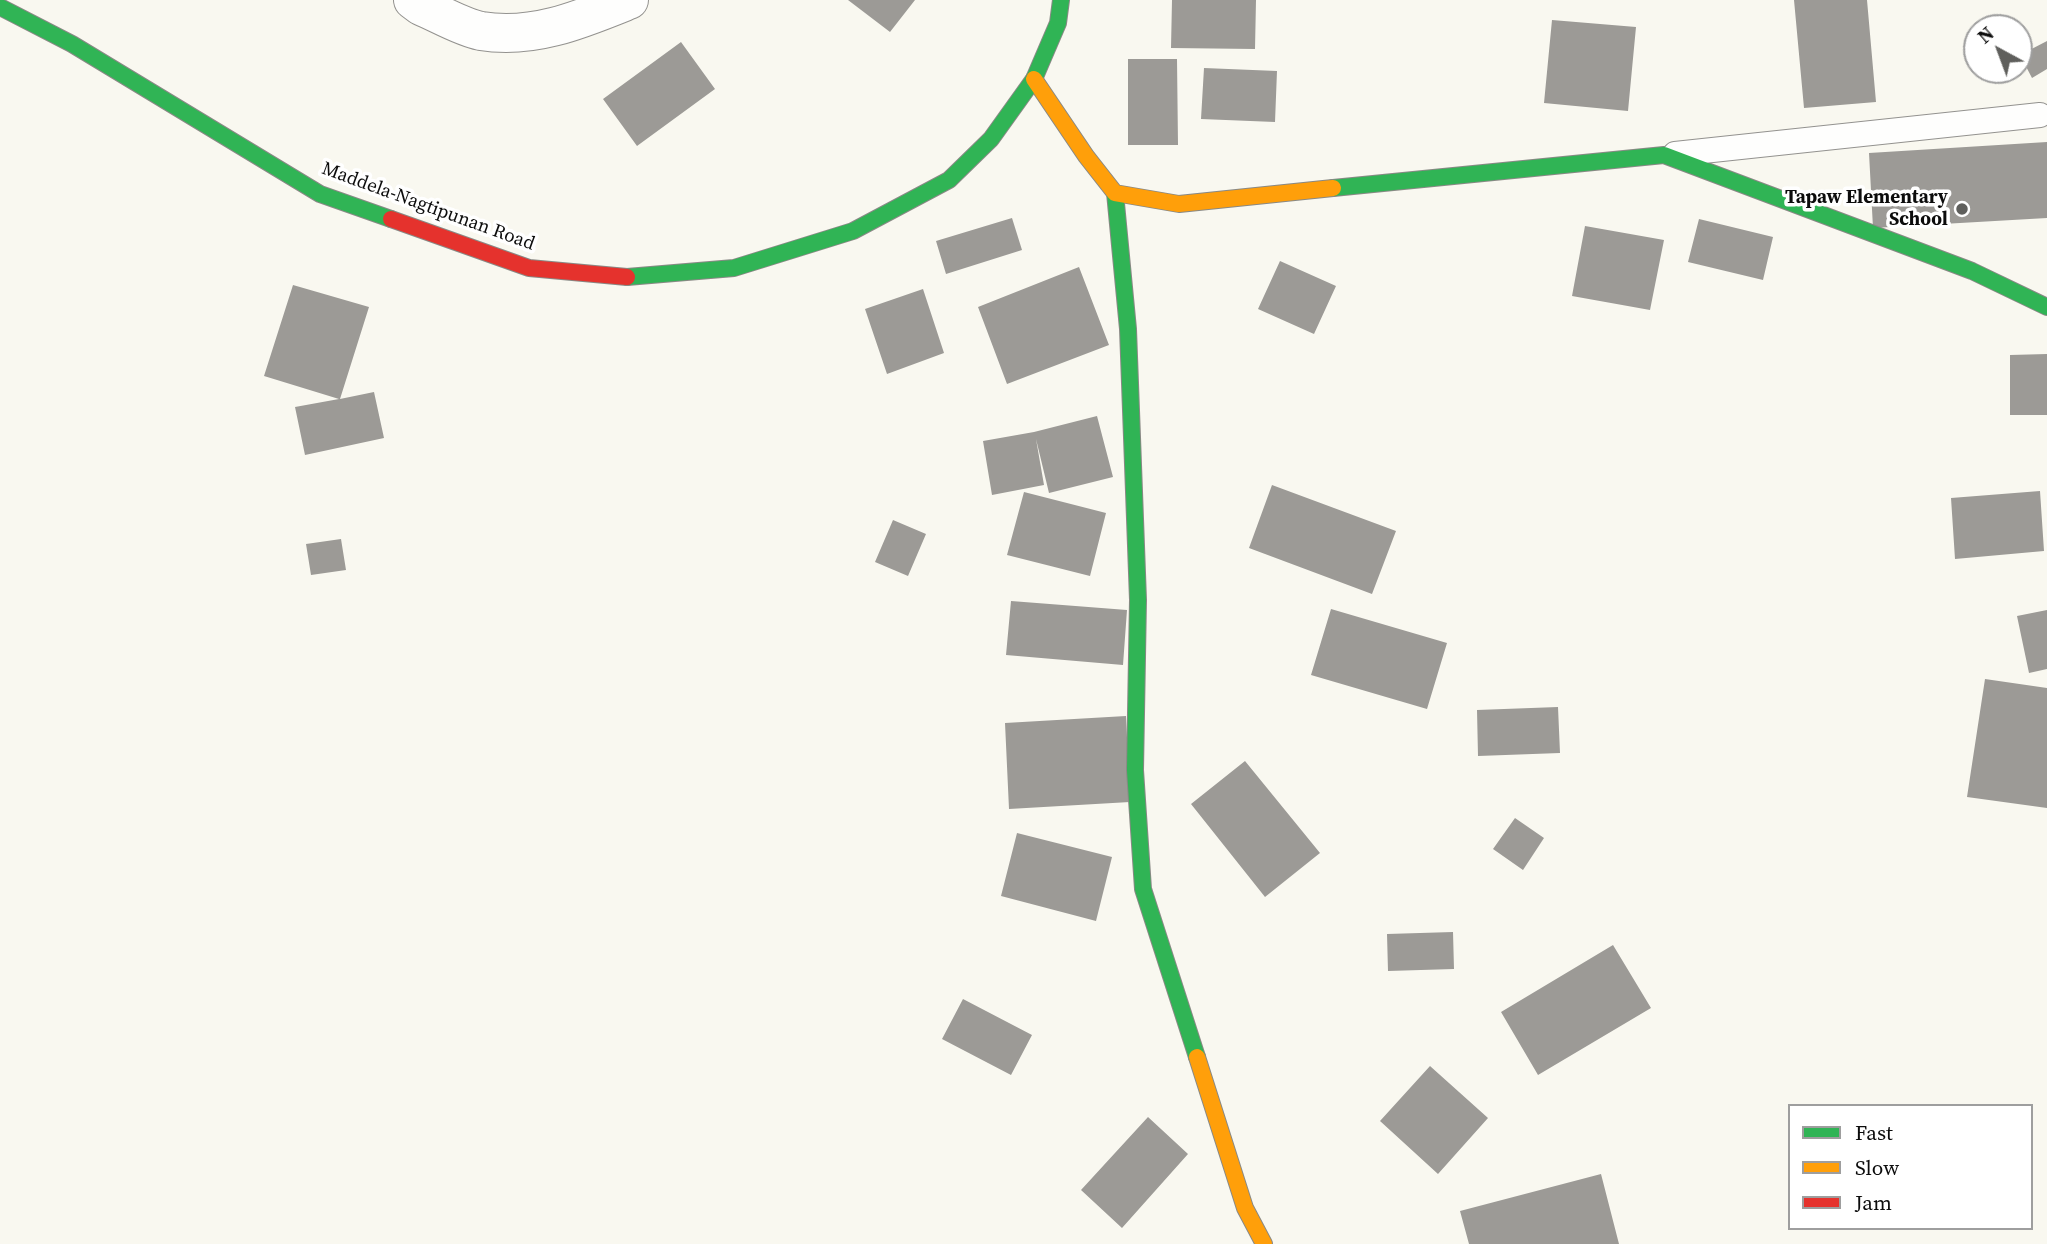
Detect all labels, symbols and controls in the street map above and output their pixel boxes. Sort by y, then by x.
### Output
north arrow [1963,14,2033,84]
text: N [1972,20,1999,49]
street label: Maddela-Nagtipunan Road [318,158,538,256]
place label: Tapaw Elementary School [1785,187,1948,231]
marker: Tapaw Elementary School [1954,201,1970,217]
legend [1788,1104,2033,1230]
text: Fast [1855,1118,1893,1147]
text: Slow [1855,1153,1899,1182]
text: Jam [1855,1188,1892,1217]

